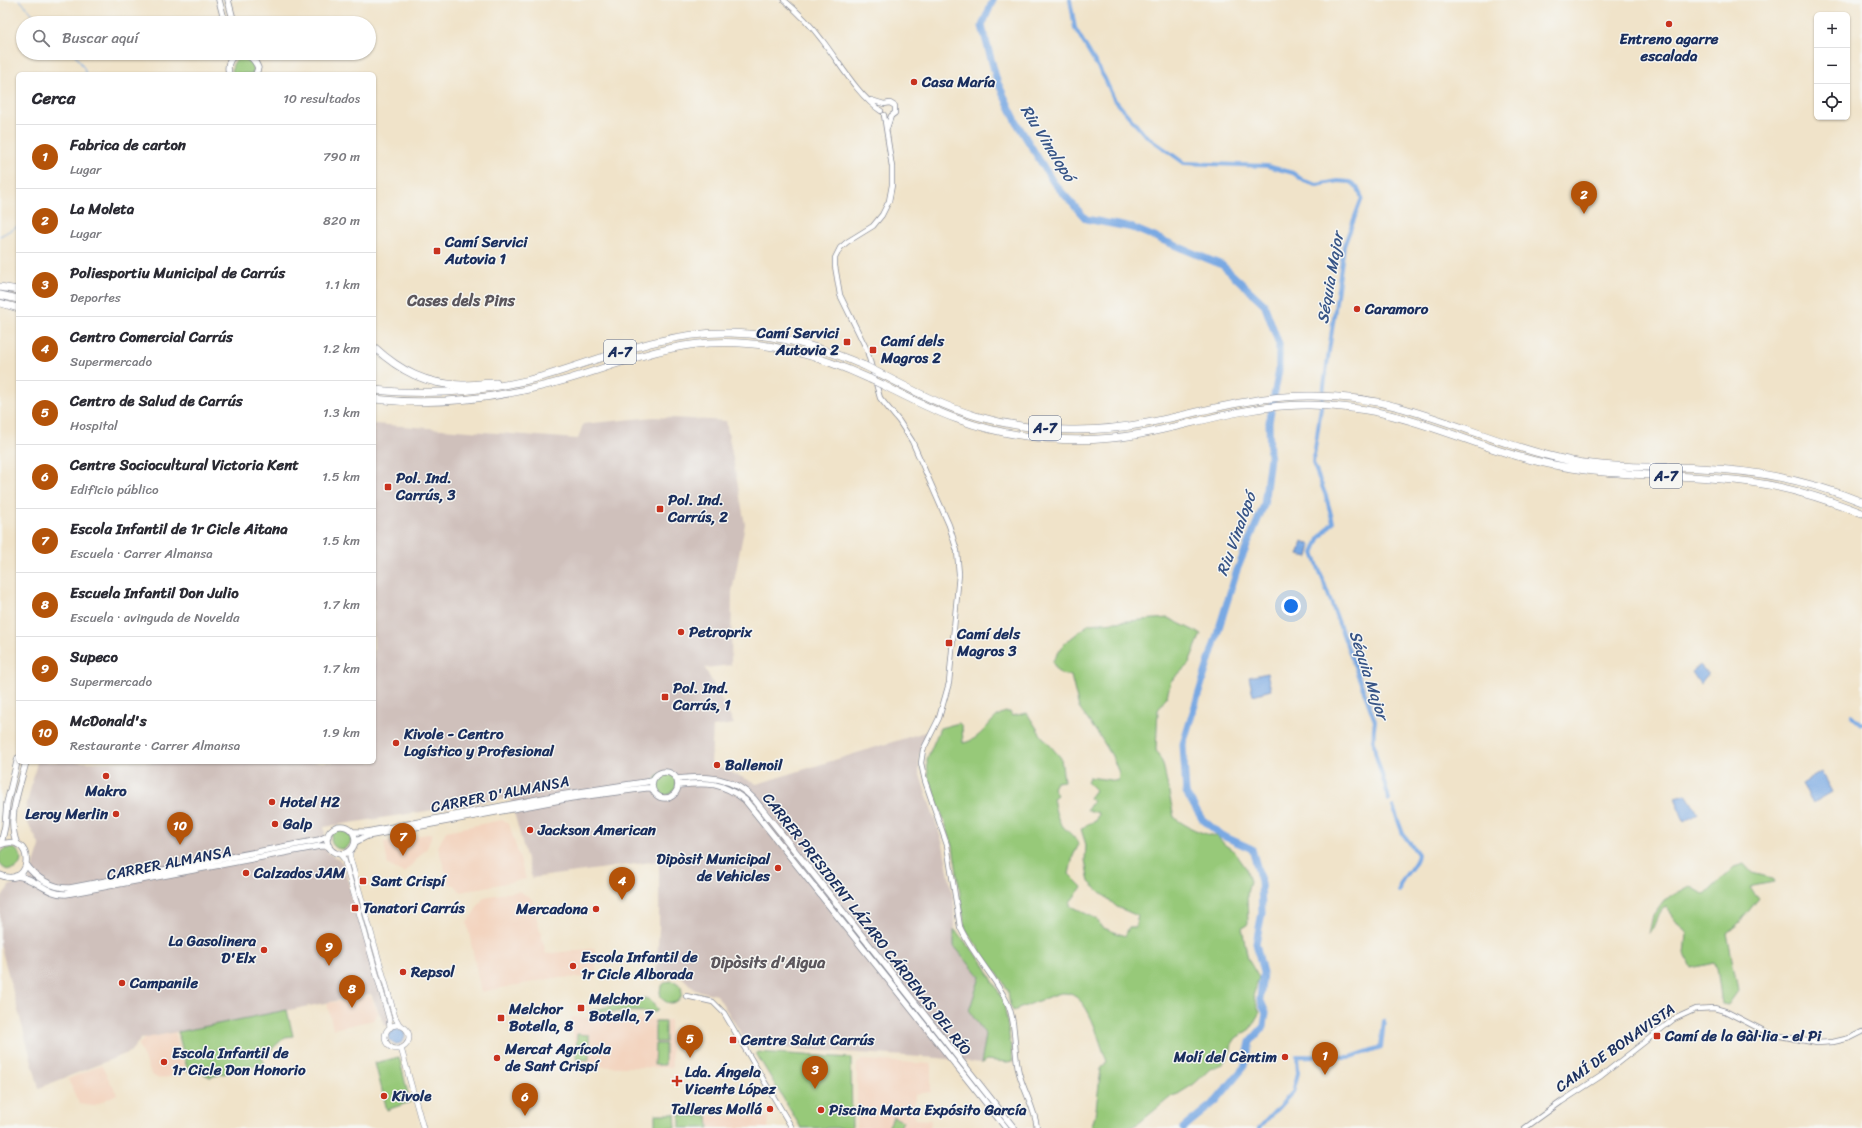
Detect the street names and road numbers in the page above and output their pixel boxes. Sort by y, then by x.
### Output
road number: A-7 [604,340,636,364]
road number: A-7 [1029,416,1061,440]
road number: A-7 [1650,464,1682,488]
street label: CARRER D'ALMANSA [429,768,571,820]
street label: CARRER PRESIDENT LÁZARO CÁRDENAS DEL RÍO [756,787,978,1061]
street label: CARRER ALMANSA [104,838,234,888]
street label: CAMÍ DE BONAVISTA [1550,997,1680,1099]

